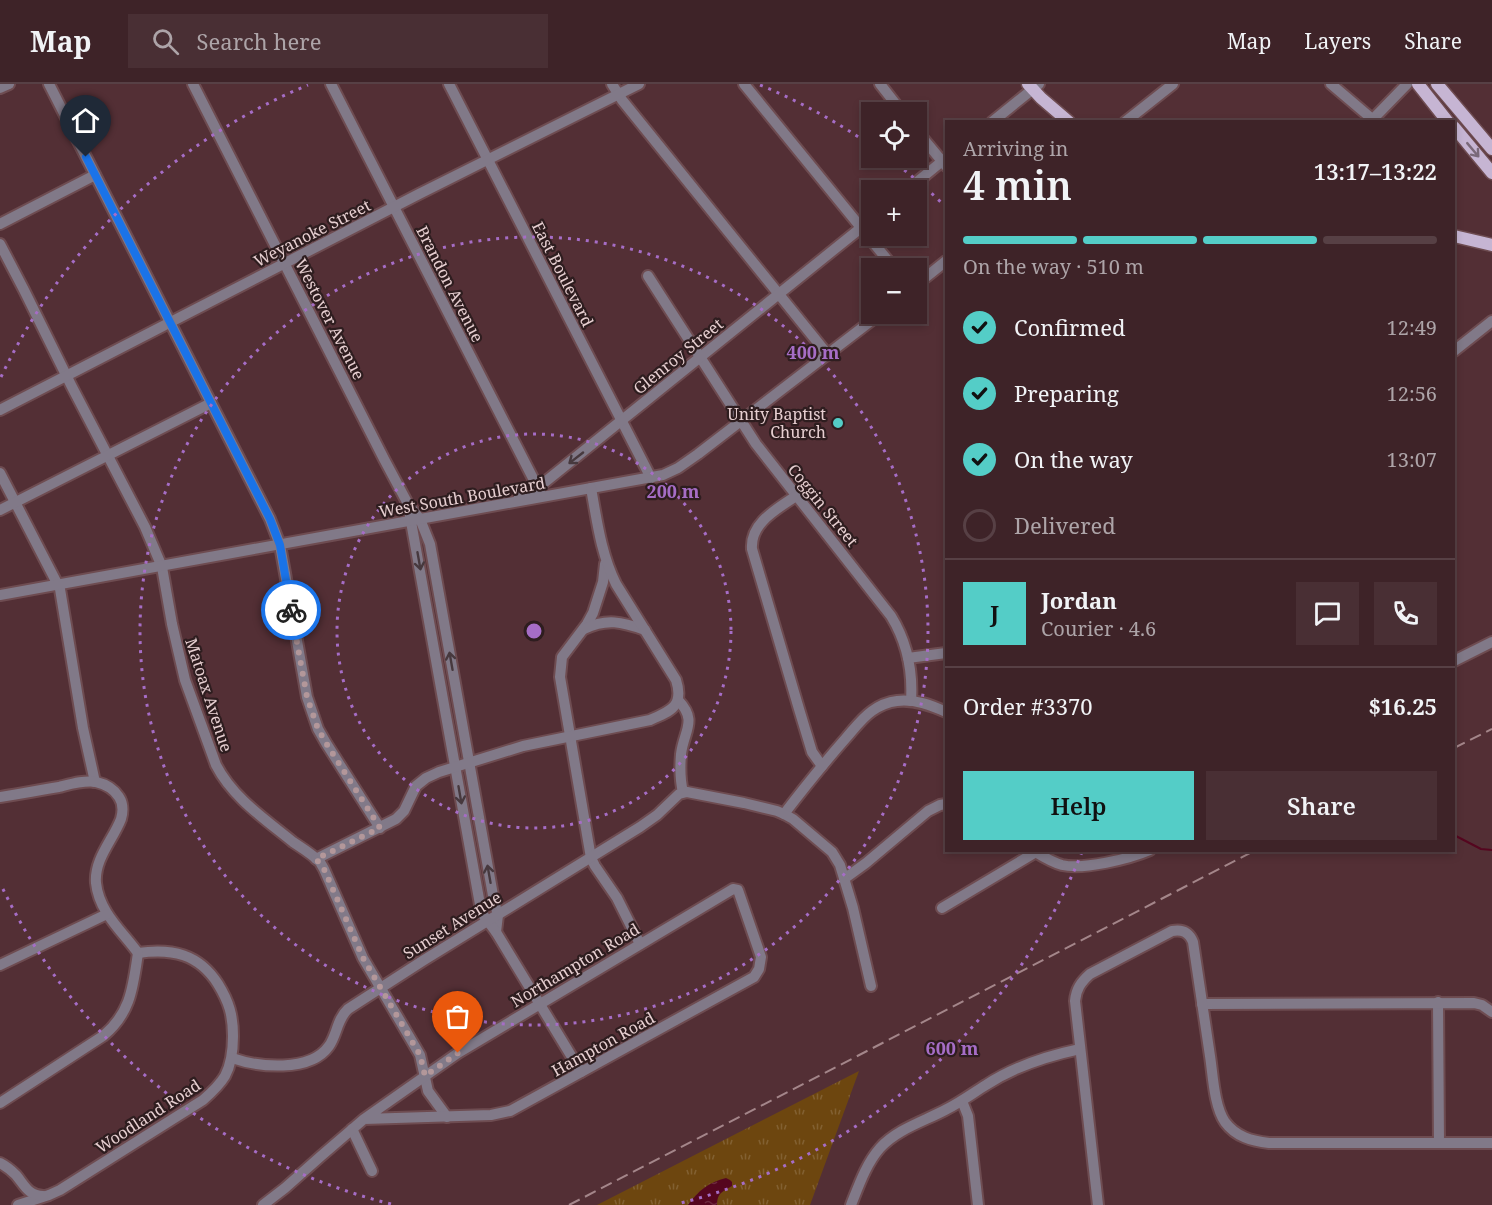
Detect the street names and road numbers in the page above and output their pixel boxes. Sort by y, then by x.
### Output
street label: Weyanoke Street [250,194,374,272]
street label: East Boulevard [527,218,599,330]
street label: Brandon Avenue [411,222,489,346]
street label: Westover Avenue [290,255,370,383]
street label: Glenroy Street [629,313,728,399]
street label: Coggin Street [783,459,863,551]
street label: West South Boulevard [377,472,547,522]
street label: Matoax Avenue [180,635,238,755]
street label: Sunset Avenue [399,886,505,964]
street label: Northampton Road [506,918,644,1012]
street label: Hampton Road [548,1007,659,1081]
street label: Woodland Road [91,1074,205,1158]

